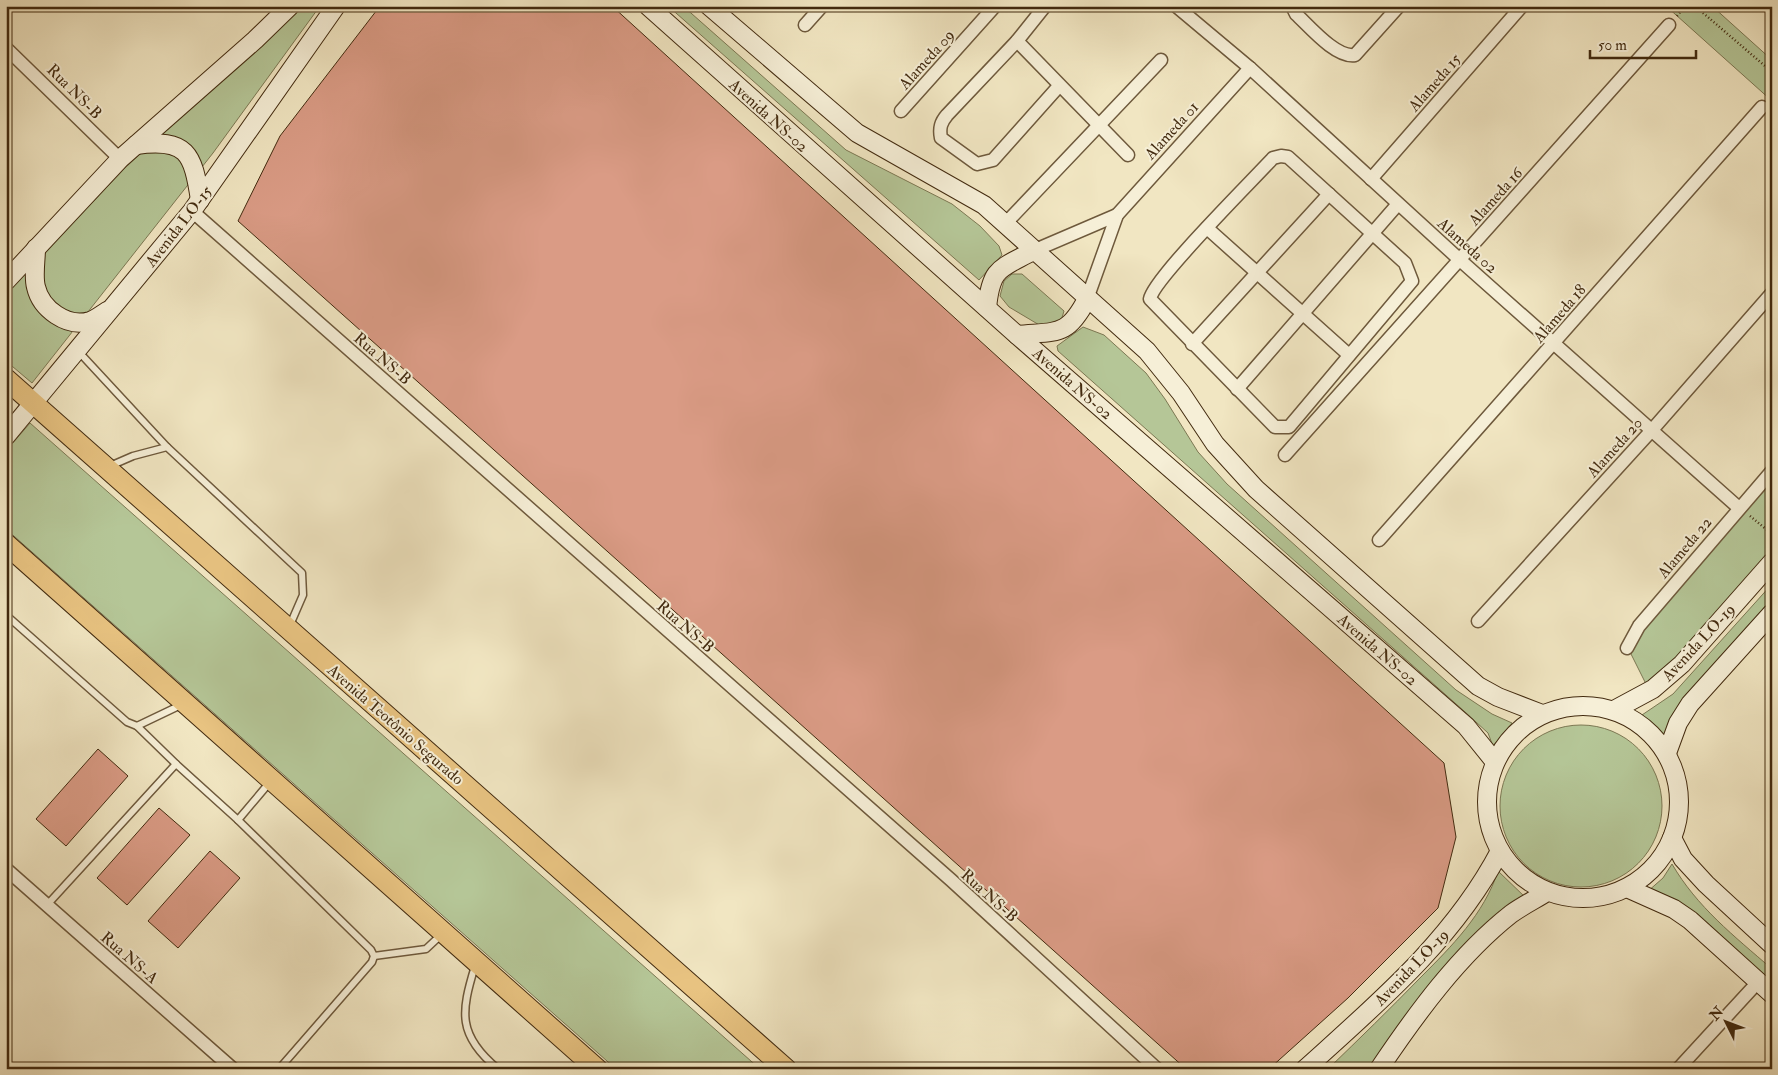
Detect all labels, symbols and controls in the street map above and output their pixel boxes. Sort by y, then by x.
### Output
street label: Alameda 09 [894,25,959,95]
scale bar [1590,28,1697,60]
text: 50 m [1598,36,1627,55]
street label: Alameda 15 [1403,50,1465,117]
street label: Rua NS-B [42,60,106,124]
street label: Avenida NS-02 [724,74,812,157]
street label: Alameda 01 [1140,97,1203,165]
street label: Alameda 16 [1464,163,1528,231]
street label: Avenida LO-15 [140,182,217,272]
street label: Alameda 02 [1432,213,1502,278]
street label: Alameda 18 [1528,280,1591,348]
street label: Rua NS-B [349,328,415,389]
street label: Avenida NS-02 [1027,343,1117,424]
street label: Alameda 20 [1582,413,1647,483]
street label: Alameda 22 [1653,513,1716,583]
street label: Rua NS-B [652,596,718,657]
street label: Avenida LO-19 [1657,600,1740,686]
street label: Avenida NS-02 [1332,609,1422,690]
street label: Avenida Teotônio Segurado [322,659,468,790]
street label: Rua NS-B [957,865,1022,927]
street label: Avenida LO-19 [1370,925,1453,1011]
street label: Rua NS-A [96,927,162,988]
north arrow [1700,998,1750,1048]
text: N [1706,1003,1728,1025]

